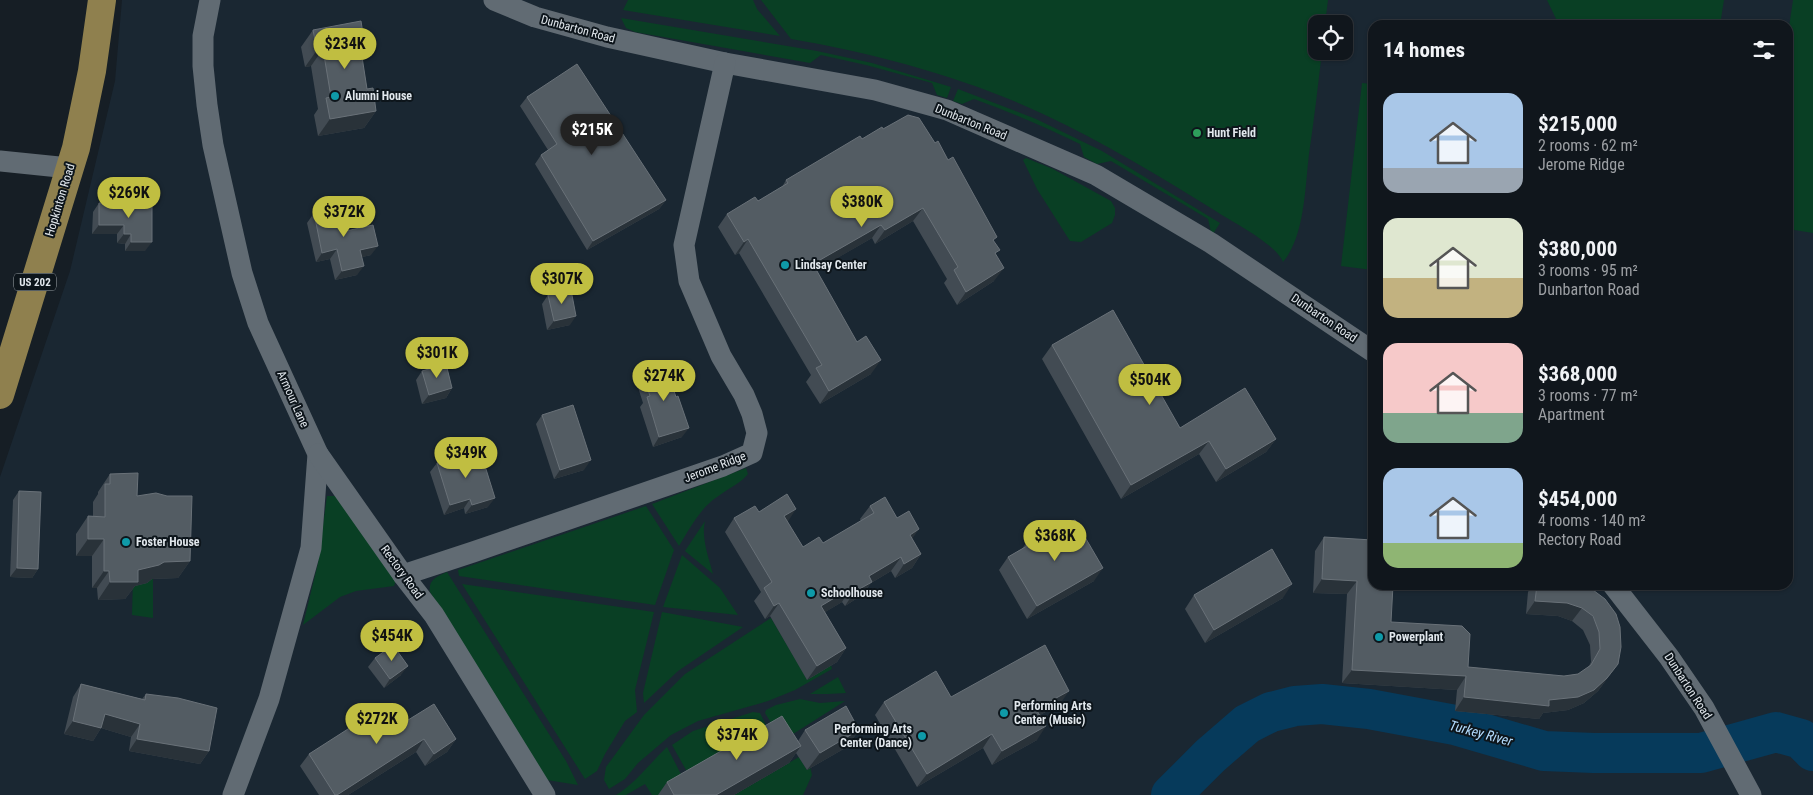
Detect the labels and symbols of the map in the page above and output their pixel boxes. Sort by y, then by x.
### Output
street label: Dunbarton Road [539,12,617,46]
pin: $234K [310,28,380,70]
place label: Alumni House [345,89,412,103]
marker: Alumni House [329,90,341,102]
street label: Dunbarton Road [933,101,1009,143]
pin: $215K [557,114,627,156]
place label: Hunt Field [1207,126,1256,140]
marker: Hunt Field [1191,127,1203,139]
street label: Hopkinton Road [42,162,78,238]
pin: $269K [94,176,164,219]
pin: $380K [827,186,897,228]
pin: $372K [309,196,379,238]
place label: Lindsay Center [795,258,867,272]
marker: Lindsay Center [779,259,791,271]
pin: $307K [527,262,597,305]
road number: US 202 [14,274,56,290]
street label: Dunbarton Road [1288,291,1360,345]
pin: $301K [402,336,472,379]
pin: $274K [629,360,699,402]
pin: $504K [1115,364,1185,406]
street label: Armour Lane [274,368,312,430]
pin: $349K [431,436,501,479]
street label: Jerome Ridge [682,449,748,485]
pin: $368K [1020,520,1090,562]
place label: Foster House [136,535,200,549]
marker: Foster House [120,536,132,548]
street label: Rectory Road [378,543,426,601]
place label: Schoolhouse [821,586,883,600]
marker: Schoolhouse [805,587,817,599]
pin: $454K [357,620,427,662]
place label: Powerplant [1389,630,1444,644]
marker: Powerplant [1373,631,1385,643]
street label: Dunbarton Road [1661,650,1715,722]
place label: Performing Arts Center (Music) [1014,699,1092,727]
pin: $272K [342,702,412,745]
marker: Performing Arts Center (Music) [998,707,1010,719]
water label: Turkey River [1448,717,1515,749]
pin: $374K [702,718,772,761]
place label: Performing Arts Center (Dance) [834,722,913,750]
marker: Performing Arts Center (Dance) [916,730,928,742]

